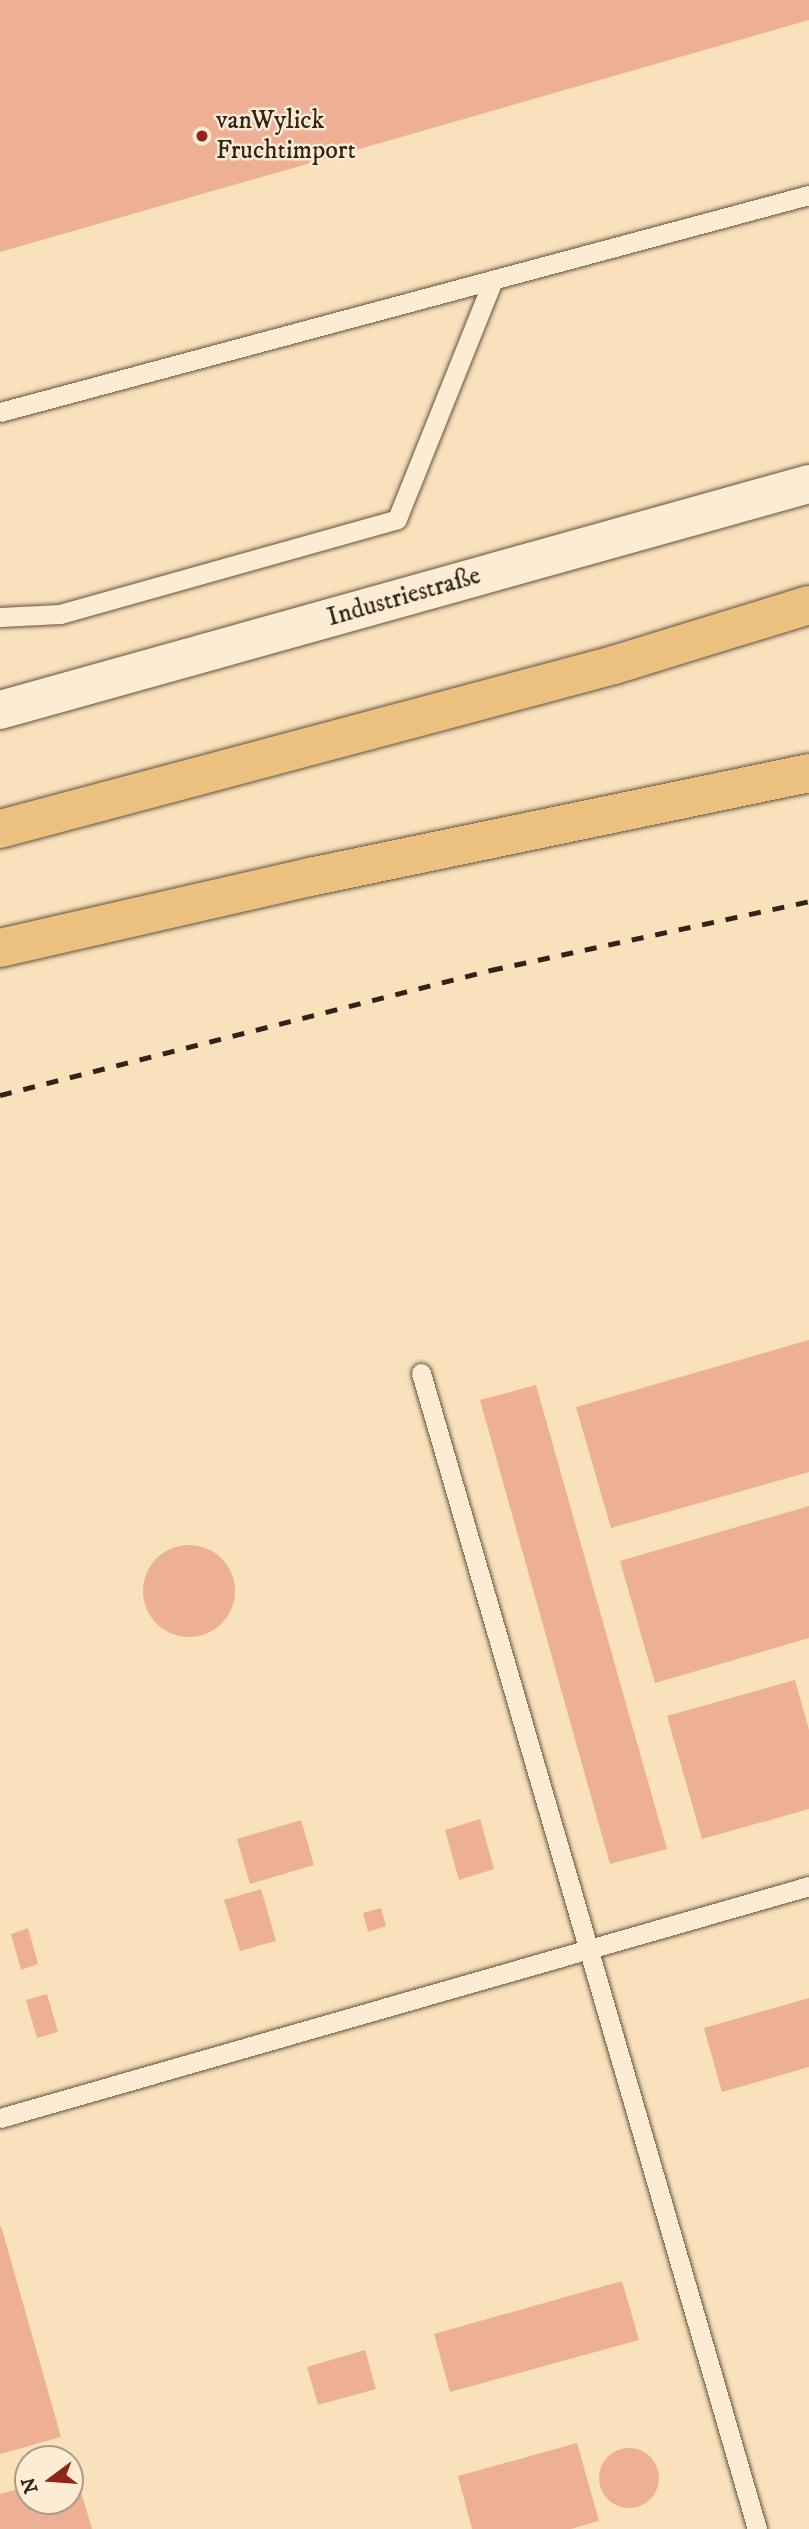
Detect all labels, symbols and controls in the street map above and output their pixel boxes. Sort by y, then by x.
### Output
place label: vanWylick Fruchtimport [216,105,356,166]
marker: vanWylick Fruchtimport [194,128,210,144]
street label: Industriestraße [324,560,484,634]
north arrow [14,2445,84,2515]
text: N [17,2475,43,2496]

